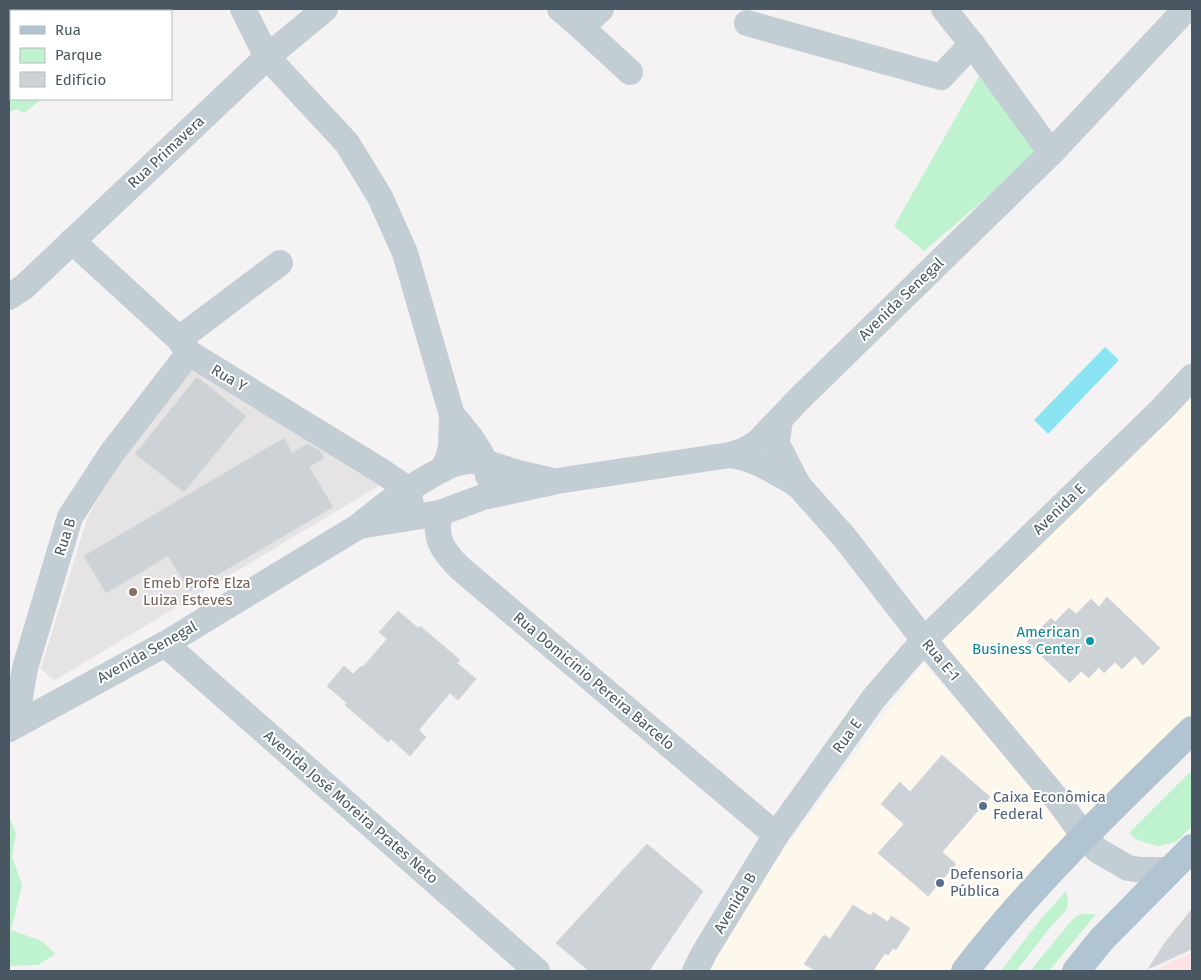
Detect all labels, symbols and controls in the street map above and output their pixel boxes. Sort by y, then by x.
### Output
legend [10,10,172,100]
text: Rua [55,21,81,39]
text: Parque [55,46,102,64]
text: Edifício [55,71,106,89]
street label: Rua Primavera [124,112,208,192]
street label: Avenida Senegal [855,253,948,344]
street label: Rua Y [208,360,251,396]
street label: Avenida E [1029,480,1089,538]
street label: Rua B [50,516,80,558]
place label: Emeb Profª Elza Luiza Esteves [143,574,251,609]
marker: Emeb Profª Elza Luiza Esteves [127,586,139,598]
street label: Rua Domicinio Pereira Barcelo [510,608,678,754]
street label: Avenida Senegal [94,617,201,687]
place label: American Business Center [972,623,1080,658]
street label: Rua E-1 [918,635,964,685]
marker: American Business Center [1084,635,1096,647]
street label: Rua E [829,715,865,757]
street label: Avenida José Moreira Prates Neto [260,726,442,888]
place label: Caixa Econômica Federal [993,788,1106,823]
marker: Caixa Econômica Federal [977,800,989,812]
place label: Defensoria Pública [950,865,1024,900]
street label: Avenida B [710,870,760,936]
marker: Defensoria Pública [934,877,946,889]

